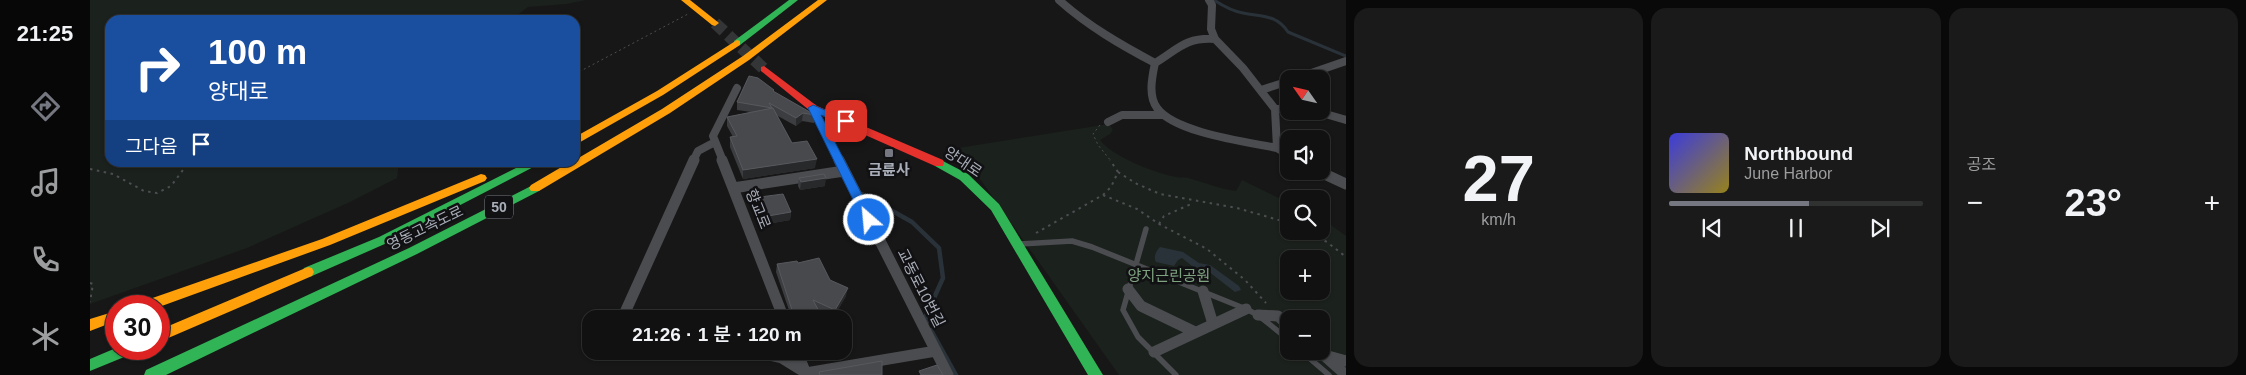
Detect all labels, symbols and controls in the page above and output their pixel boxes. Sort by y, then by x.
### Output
text: 21:25 [17,21,73,46]
text: 100 m [208,32,307,71]
icon: right [125,35,190,100]
north arrow [1280,70,1330,120]
map controls [1280,70,1330,360]
text: 양대로 [208,79,269,104]
icon: directions [28,89,63,124]
pin [825,100,867,142]
icon: arrive [832,107,860,135]
icon: arrive [187,130,215,158]
button: sound [1280,130,1330,180]
text: 그다음 [125,136,177,157]
text: 27 [1463,142,1535,215]
street label: 양대로 [941,143,985,180]
text: Northbound [1744,143,1853,164]
marker: 금륜사 [883,147,895,159]
text: 공조 [1967,156,1996,173]
place label: 금륜사 [868,161,910,178]
icon: music [28,165,63,200]
text: June Harbor [1744,165,1832,182]
text: 23° [2065,182,2122,224]
street label: 향교로 [743,186,774,231]
text: − [1967,187,1983,218]
text: + [2204,187,2220,218]
button: search [1280,190,1330,240]
position arrow [842,193,894,245]
road number: 50 [485,196,513,218]
street label: 영동고속도로 [384,202,466,253]
text: km/h [1481,211,1516,228]
icon: previous [1698,214,1726,242]
icon: pause [1782,214,1810,242]
icon: next [1866,214,1894,242]
icon: phone [28,242,63,277]
street label: 교동로10번길 [894,246,948,330]
button: + [1280,250,1330,300]
park label: 양지근린공원 [1128,267,1210,284]
speed limit sign: 30 [105,295,170,360]
button: − [1280,310,1330,360]
icon: climate [28,319,63,354]
text: 21:26 · 1 분 · 120 m [632,324,802,345]

